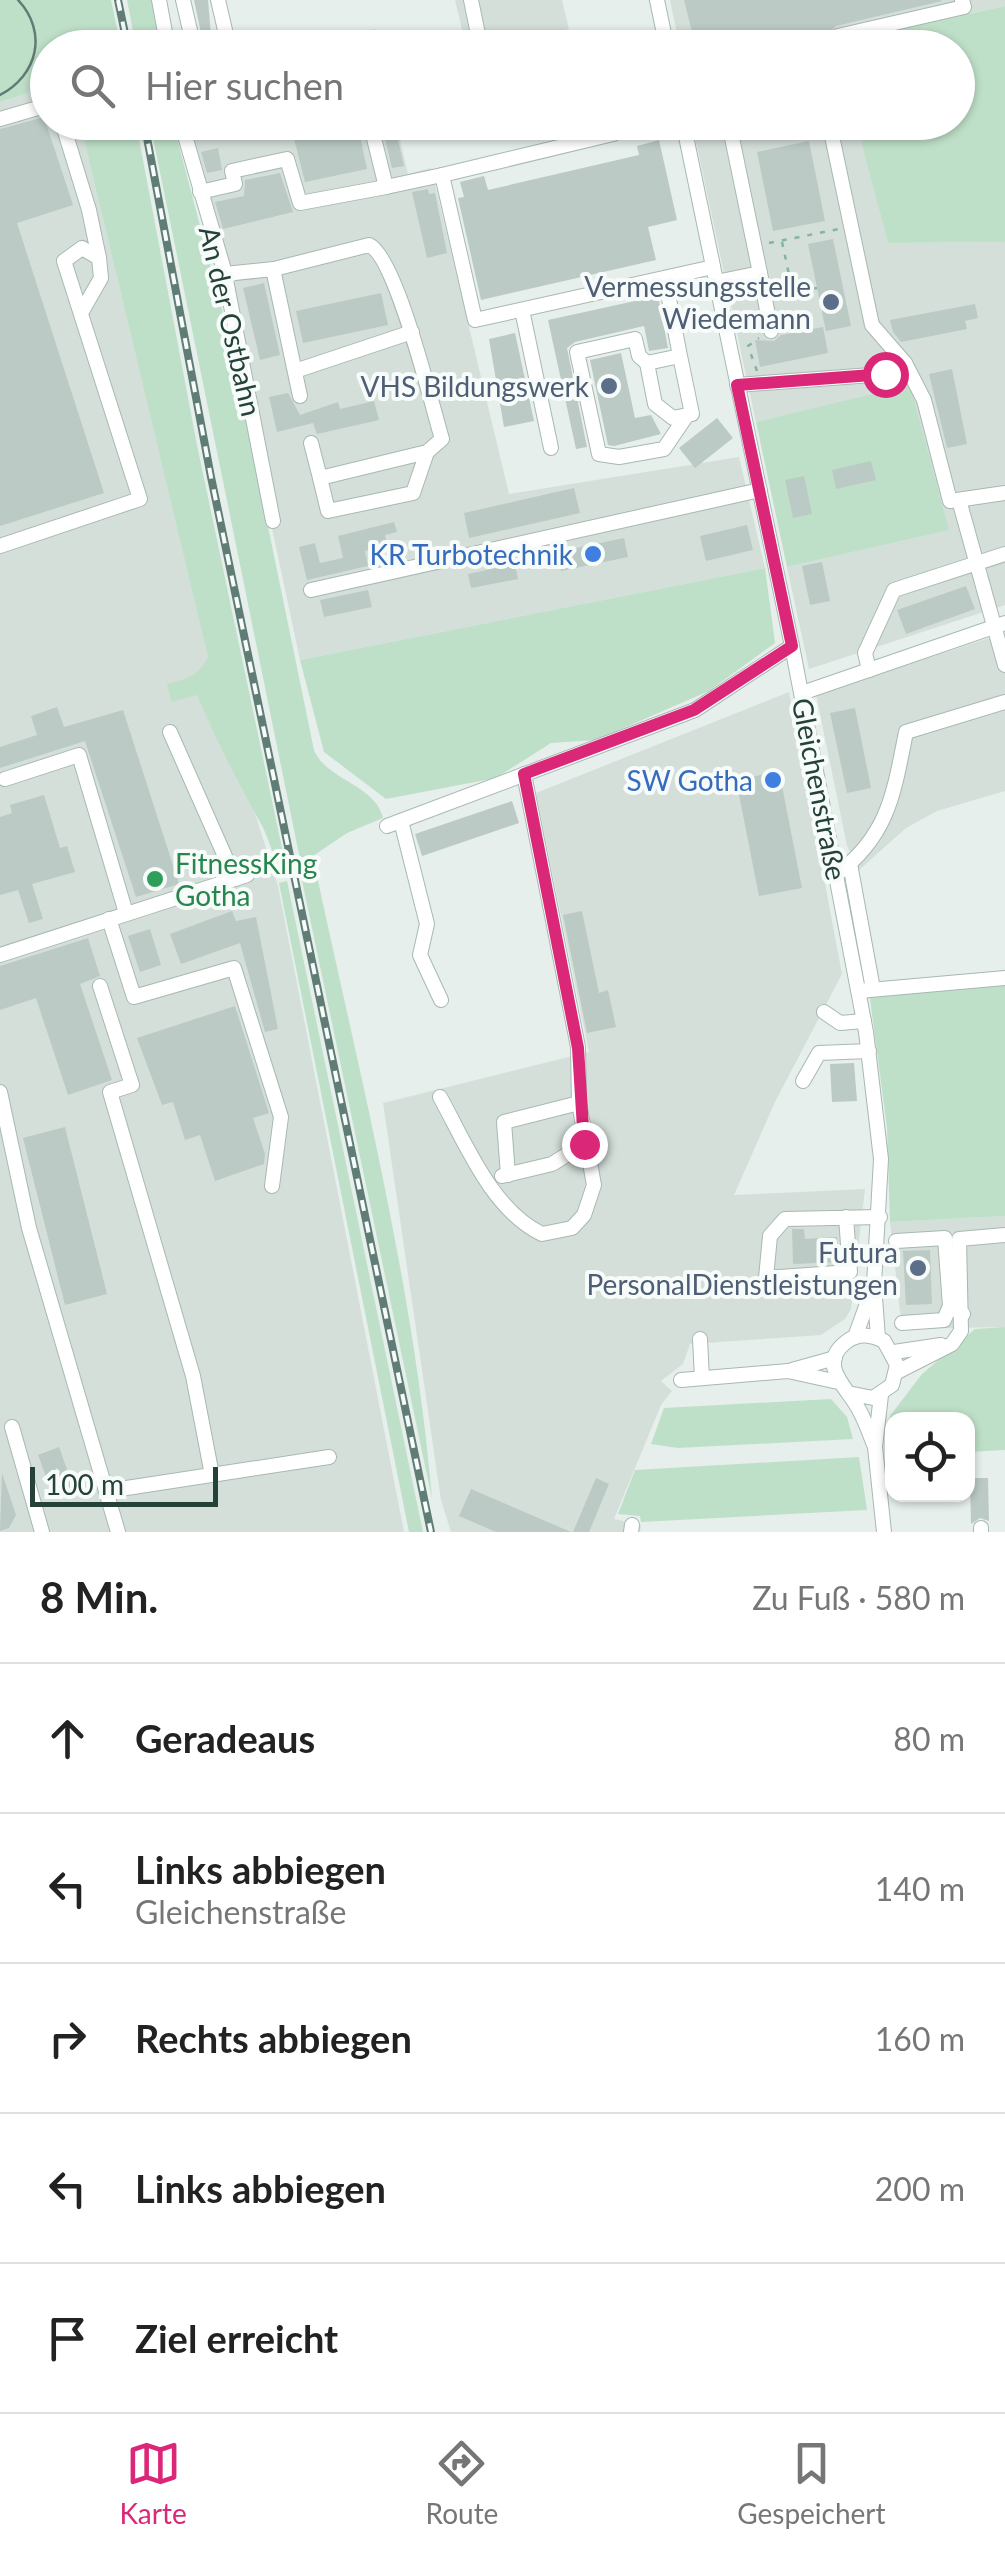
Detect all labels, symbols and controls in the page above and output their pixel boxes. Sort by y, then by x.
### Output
search box [30,30,975,140]
icon: search [65,58,120,113]
text: Hier suchen [145,62,344,108]
street label: An der Ostbahn [193,223,269,419]
place label: Vermessungsstelle Wiedemann [584,269,811,335]
marker: Vermessungsstelle Wiedemann [820,291,842,313]
route start [863,352,909,398]
place label: VHS Bildungswerk [361,369,590,403]
marker: VHS Bildungswerk [598,375,620,397]
place label: KR Turbotechnik [370,537,574,571]
marker: KR Turbotechnik [582,543,604,565]
street label: Gleichenstraße [786,695,854,883]
place label: SW Gotha [627,763,753,797]
marker: SW Gotha [762,769,784,791]
place label: FitnessKing Gotha [175,846,317,912]
marker: FitnessKing Gotha [144,868,166,890]
route end [562,1122,608,1168]
place label: Futura PersonalDienstleistungen [587,1235,898,1301]
marker: Futura PersonalDienstleistungen [907,1257,929,1279]
map controls [885,1412,975,1502]
button: locate [885,1412,975,1502]
scale bar [30,1462,218,1506]
text: 100 m [45,1467,124,1501]
text: 8 Min. [40,1572,158,1622]
text: Zu Fuß · 580 m [752,1578,965,1617]
icon: ahead [40,1711,95,1766]
text: Geradeaus [135,1715,315,1761]
text: 80 m [893,1719,965,1758]
text: Links abbiegen [135,1846,386,1892]
icon: left [40,1861,95,1916]
text: 140 m [875,1869,965,1908]
text: Gleichenstraße [135,1892,346,1931]
icon: right [40,2011,95,2066]
text: Rechts abbiegen [135,2015,412,2061]
text: 160 m [875,2019,965,2058]
icon: left [40,2161,95,2216]
text: Links abbiegen [135,2165,386,2211]
text: 200 m [875,2169,965,2208]
icon: arrive [40,2311,95,2366]
text: Ziel erreicht [135,2315,338,2361]
tab: Karte [119,2436,187,2530]
tab: Route [426,2436,498,2530]
tab: Gespeichert [737,2436,886,2530]

